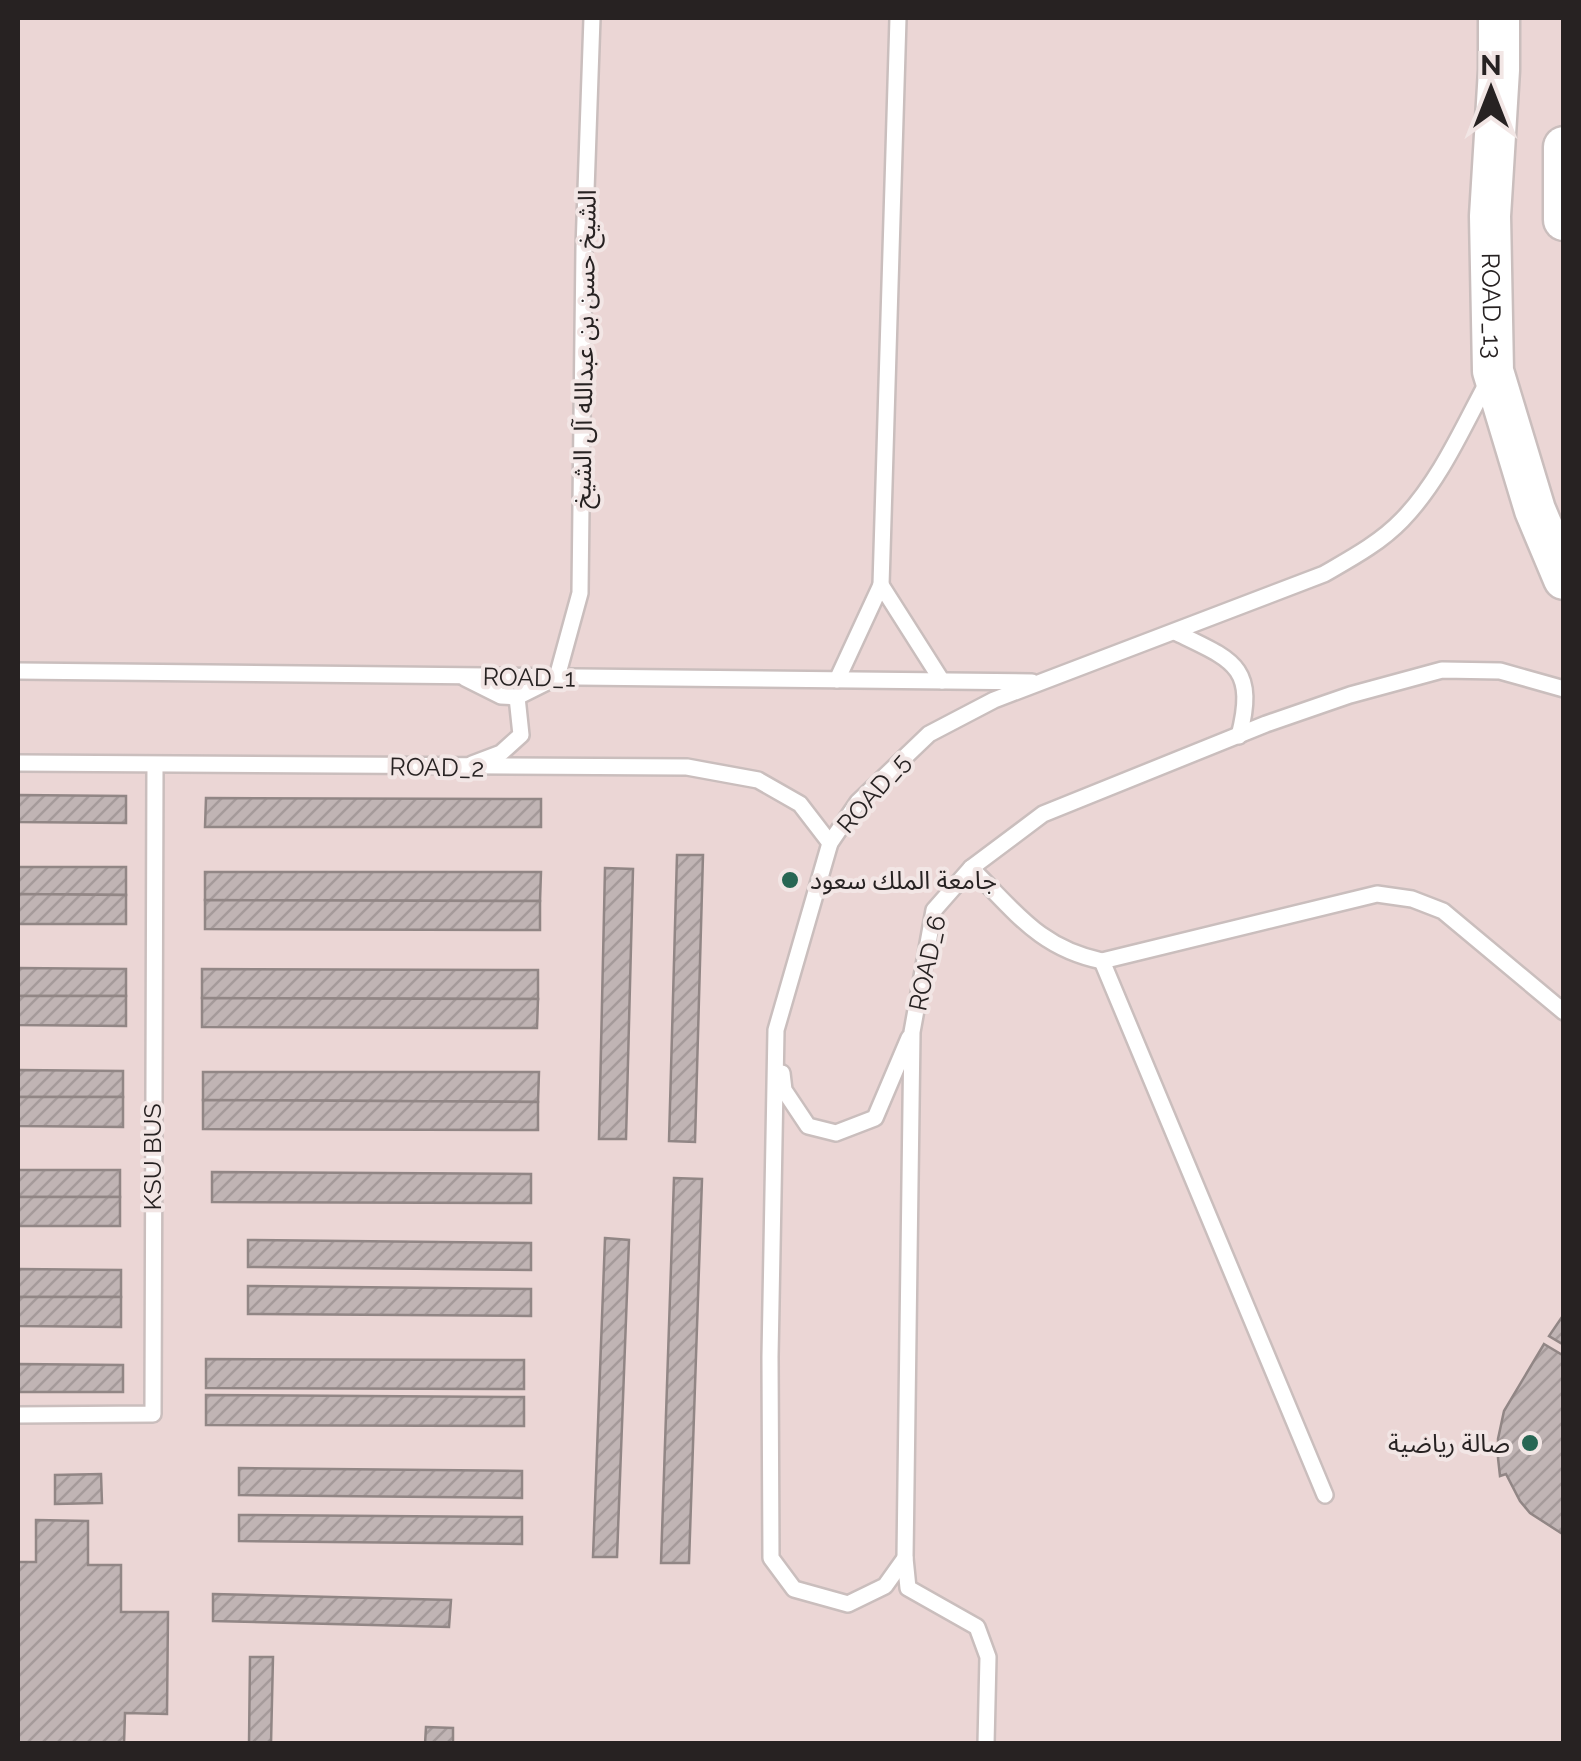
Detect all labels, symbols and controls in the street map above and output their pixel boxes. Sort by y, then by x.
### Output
north arrow [1441,40,1541,140]
text: N [1480,49,1502,82]
street label: الشيخ حسن بن عبدالله آل الشيخ [566,189,606,509]
street label: ROAD_13 [1476,252,1508,359]
street label: ROAD_1 [482,661,576,693]
street label: ROAD_5 [830,747,916,839]
street label: ROAD_2 [389,751,485,783]
place label: جامعة الملك سعود [810,865,997,895]
marker: جامعة الملك سعود [779,869,801,891]
street label: ROAD_6 [902,912,952,1014]
street label: KSU BUS [137,1103,167,1211]
place label: صالة رياضية [1388,1428,1510,1458]
marker: صالة رياضية [1519,1432,1541,1454]

